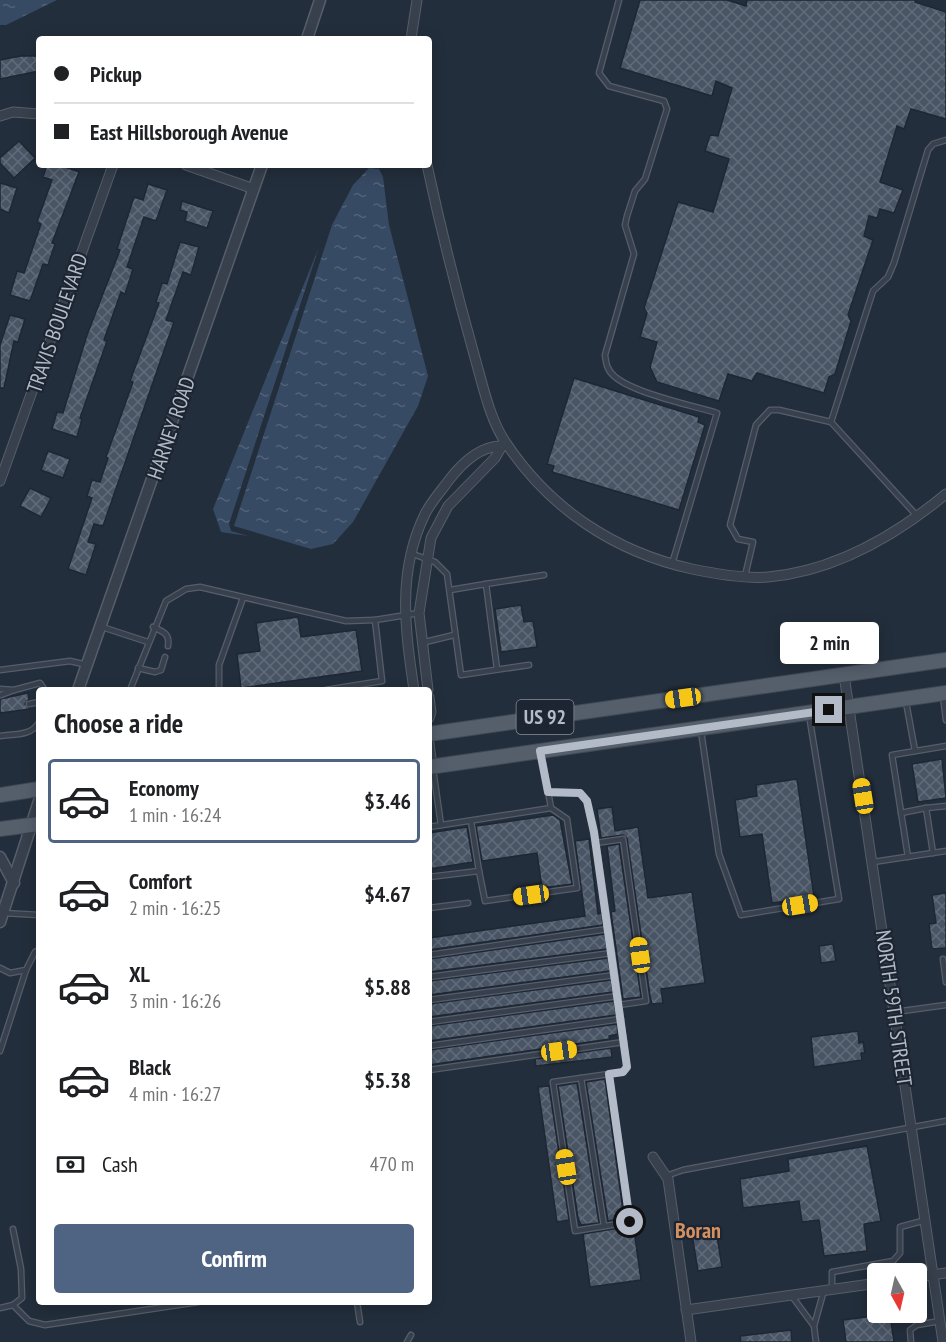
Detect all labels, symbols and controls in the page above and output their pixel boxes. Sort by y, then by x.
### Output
text: Pickup [90,60,142,88]
text: East Hillsborough Avenue [90,118,288,146]
street label: TRAVIS BOULEVARD [20,249,94,397]
street label: HARNEY ROAD [141,373,201,483]
callout: 2 min [780,623,878,665]
text: 2 min [809,630,850,656]
car [664,687,702,709]
route end [815,696,842,723]
road number: US 92 [516,700,574,734]
text: Choose a ride [54,706,183,740]
icon: car [57,774,111,828]
text: Economy [129,774,199,802]
car [851,777,875,815]
text: $3.46 [364,787,411,815]
text: 1 min · 16:24 [129,802,221,828]
icon: car [57,867,111,921]
text: Comfort [129,867,192,895]
text: $4.67 [364,880,411,908]
car [512,884,550,906]
car [781,893,819,917]
text: 2 min · 16:25 [129,895,221,921]
street label: NORTH 59TH STREET [870,928,918,1088]
car [629,936,651,974]
icon: car [57,960,111,1014]
text: XL [129,960,150,988]
text: $5.88 [364,973,411,1001]
text: 3 min · 16:26 [129,988,221,1014]
car [540,1040,578,1062]
icon: car [57,1053,111,1107]
text: Black [129,1053,171,1081]
text: $5.38 [364,1066,411,1094]
text: 4 min · 16:27 [129,1081,221,1107]
icon: cash [54,1148,87,1181]
car [554,1148,578,1186]
text: Cash [102,1150,138,1178]
text: 470 m [370,1151,414,1177]
route start [616,1208,643,1235]
district label: Boran [675,1216,721,1244]
button: Confirm [54,1224,414,1293]
north arrow [867,1263,927,1323]
map controls [867,1263,927,1323]

